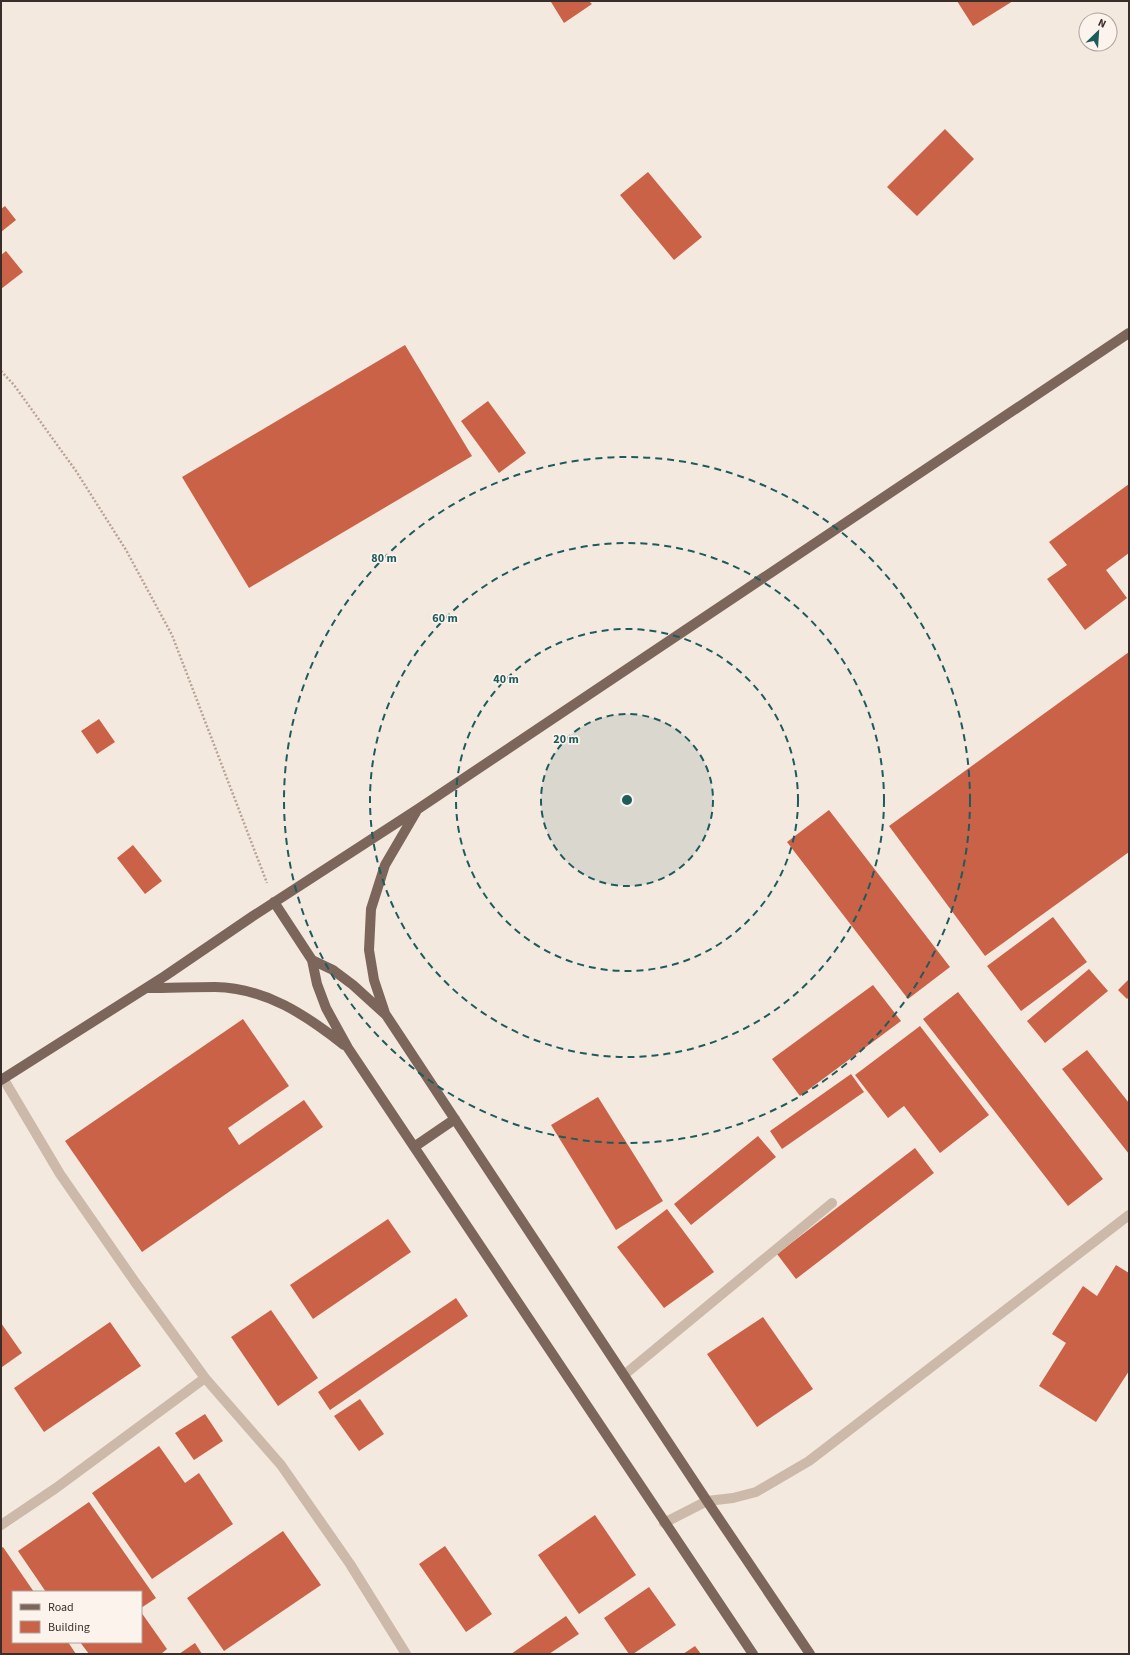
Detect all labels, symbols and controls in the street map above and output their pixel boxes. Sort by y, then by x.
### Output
north arrow [1078,12,1118,52]
text: N [1096,15,1109,32]
text: 80 m [371,550,397,567]
text: 60 m [432,610,458,627]
text: 40 m [493,671,519,688]
text: 20 m [553,731,579,748]
centre of rings [620,793,634,807]
legend [12,1591,142,1643]
text: Road [48,1599,74,1616]
text: Building [48,1619,90,1636]

